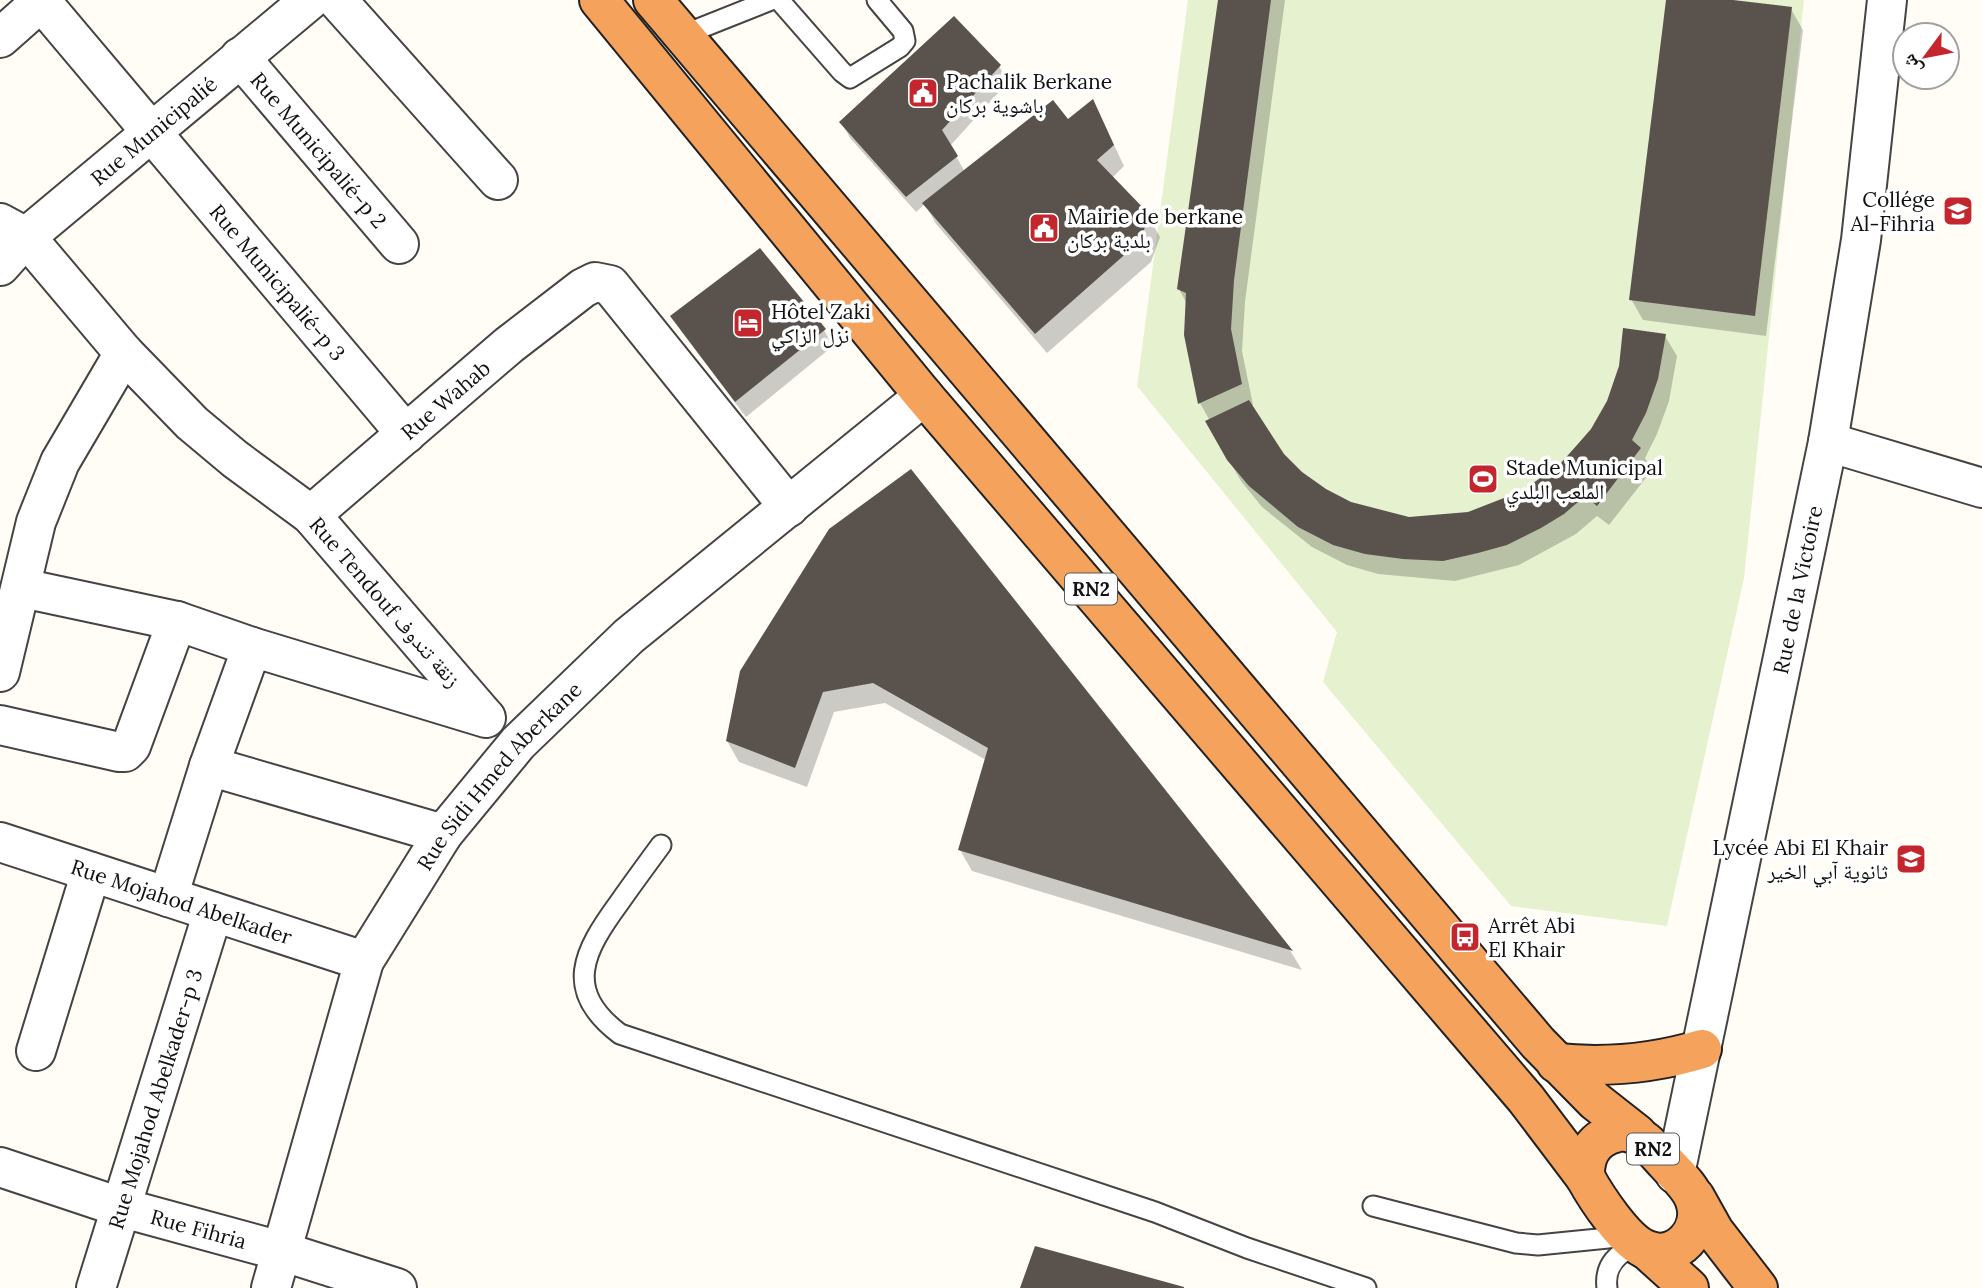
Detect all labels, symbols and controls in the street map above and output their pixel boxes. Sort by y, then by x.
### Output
north arrow [1891,21,1961,91]
text: ش [1896,50,1927,80]
street label: Rue Municipalié-p 2 [245,66,393,233]
place label: Pachalik Berkane باشوية بركان [946,68,1112,119]
street label: Rue Municipalié [85,70,222,191]
public building icon: Pachalik Berkane باشوية بركان [906,76,940,110]
place label: Collége Al-Fihria [1849,186,1935,237]
school or university icon: Collége Al-Fihria [1941,194,1975,228]
street label: Rue Municipalié-p 3 [204,198,352,366]
place label: Mairie de berkane بلدية بركان [1067,203,1243,254]
public building icon: Mairie de berkane بلدية بركان [1027,211,1061,245]
place label: Hôtel Zaki نزل الزاكي [771,298,871,352]
hotel icon: Hôtel Zaki نزل الزاكي [731,306,765,340]
street label: Rue Wahab [395,354,496,446]
place label: Stade Municipal الملعب البلدي [1506,454,1663,508]
sports icon: Stade Municipal الملعب البلدي [1466,462,1500,496]
street label: Rue de la Victoire [1766,503,1828,676]
street label: Rue Tendouf زنقة تندوف [304,511,466,693]
road number: RN2 [1065,574,1117,604]
street label: Rue Sidi Hmed Aberkane [410,676,587,875]
place label: Lycée Abi El Khair ثانوية آبي الخير [1712,834,1888,888]
school or university icon: Lycée Abi El Khair ثانوية آبي الخير [1894,842,1928,876]
street label: Rue Mojahod Abelkader [68,853,296,950]
place label: Arrêt Abi El Khair [1487,912,1575,963]
bus stop icon: Arrêt Abi El Khair [1448,920,1482,954]
street label: Rue Mojahod Abelkader-p 3 [102,966,208,1232]
road number: RN2 [1627,1134,1679,1164]
street label: Rue Fihria [148,1203,250,1255]

